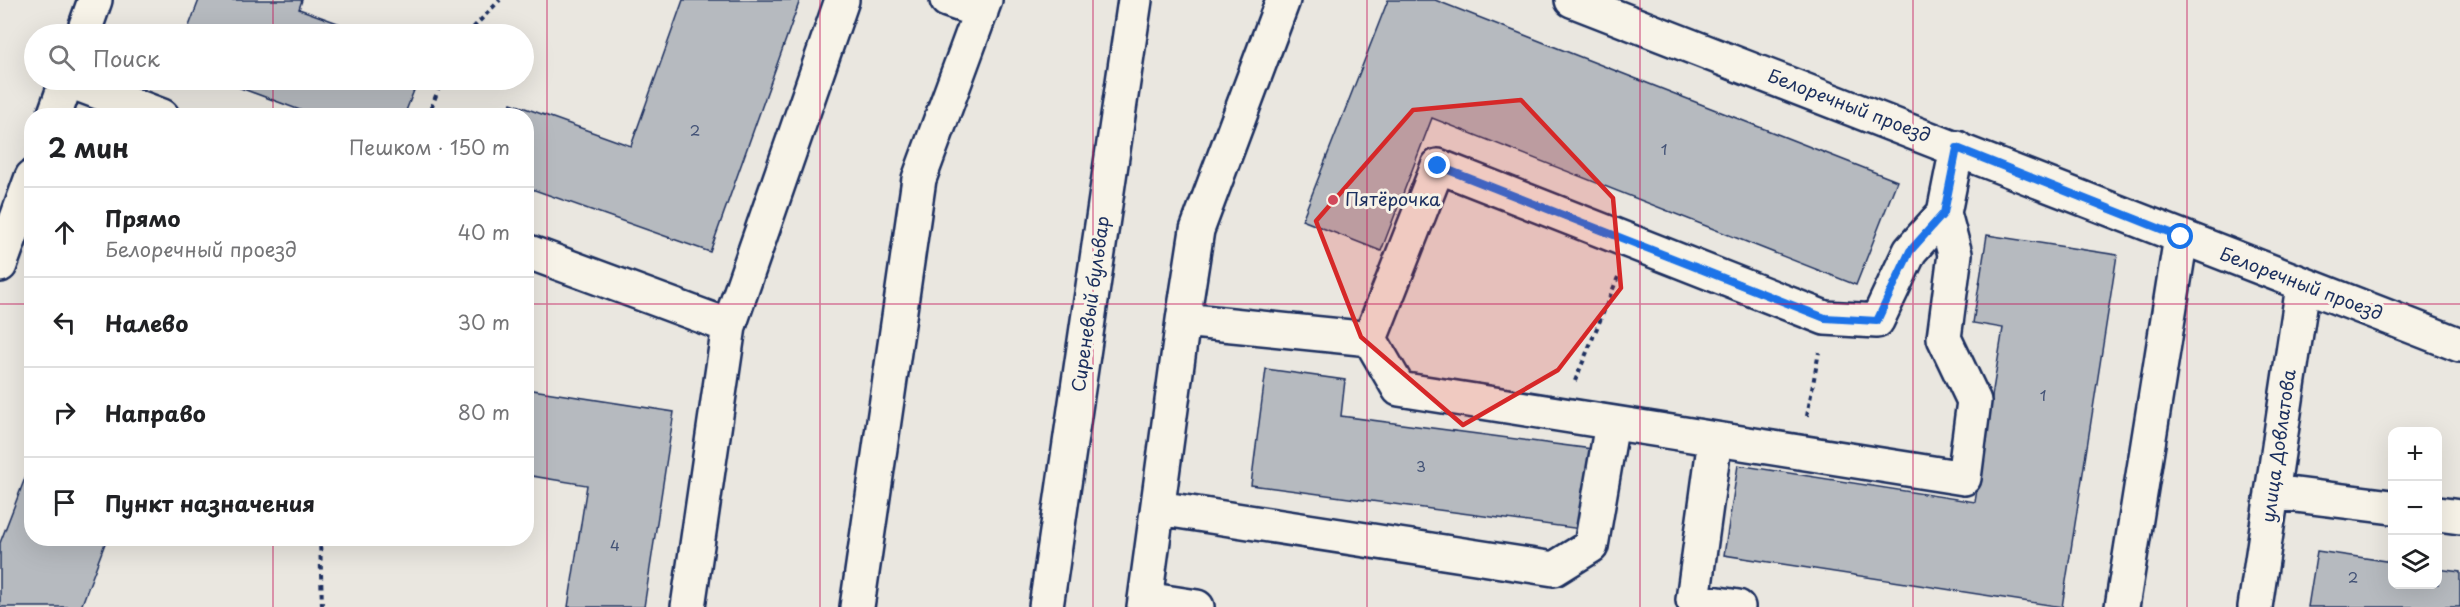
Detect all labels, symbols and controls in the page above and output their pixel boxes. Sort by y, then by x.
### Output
search box [24,24,534,90]
icon: search [45,41,78,74]
text: Поиск [93,41,160,74]
street label: Белоречный проезд [1764,61,1935,148]
house number: 2 [690,118,700,141]
text: 2 мин [48,128,129,167]
text: Пешком · 150 m [349,132,510,162]
house number: 1 [1661,137,1667,160]
route end [1424,152,1450,178]
place label: Пятёрочка [1345,185,1441,212]
marker: Пятёрочка [1326,193,1340,207]
text: Прямо [105,201,180,234]
street label: Сиреневый бульвар [1064,214,1115,394]
icon: ahead [48,216,81,249]
text: 40 m [458,217,510,247]
route start [2167,223,2193,249]
text: Белоречный проезд [105,234,297,264]
street label: Белоречный проезд [2216,239,2387,326]
icon: left [48,306,81,339]
text: Налево [105,306,188,339]
text: 30 m [457,307,510,337]
street label: улица Довлатова [2253,367,2302,524]
house number: 1 [2040,383,2046,406]
icon: right [48,396,81,429]
text: Направо [105,396,206,429]
text: 80 m [458,397,510,427]
map controls [2388,427,2442,589]
button: + [2388,427,2442,481]
house number: 3 [1416,454,1426,477]
button: − [2388,481,2442,535]
icon: arrive [48,486,81,519]
text: Пункт назначения [105,486,315,519]
house number: 4 [610,533,620,556]
button: layers [2388,535,2442,589]
house number: 2 [2348,565,2358,588]

